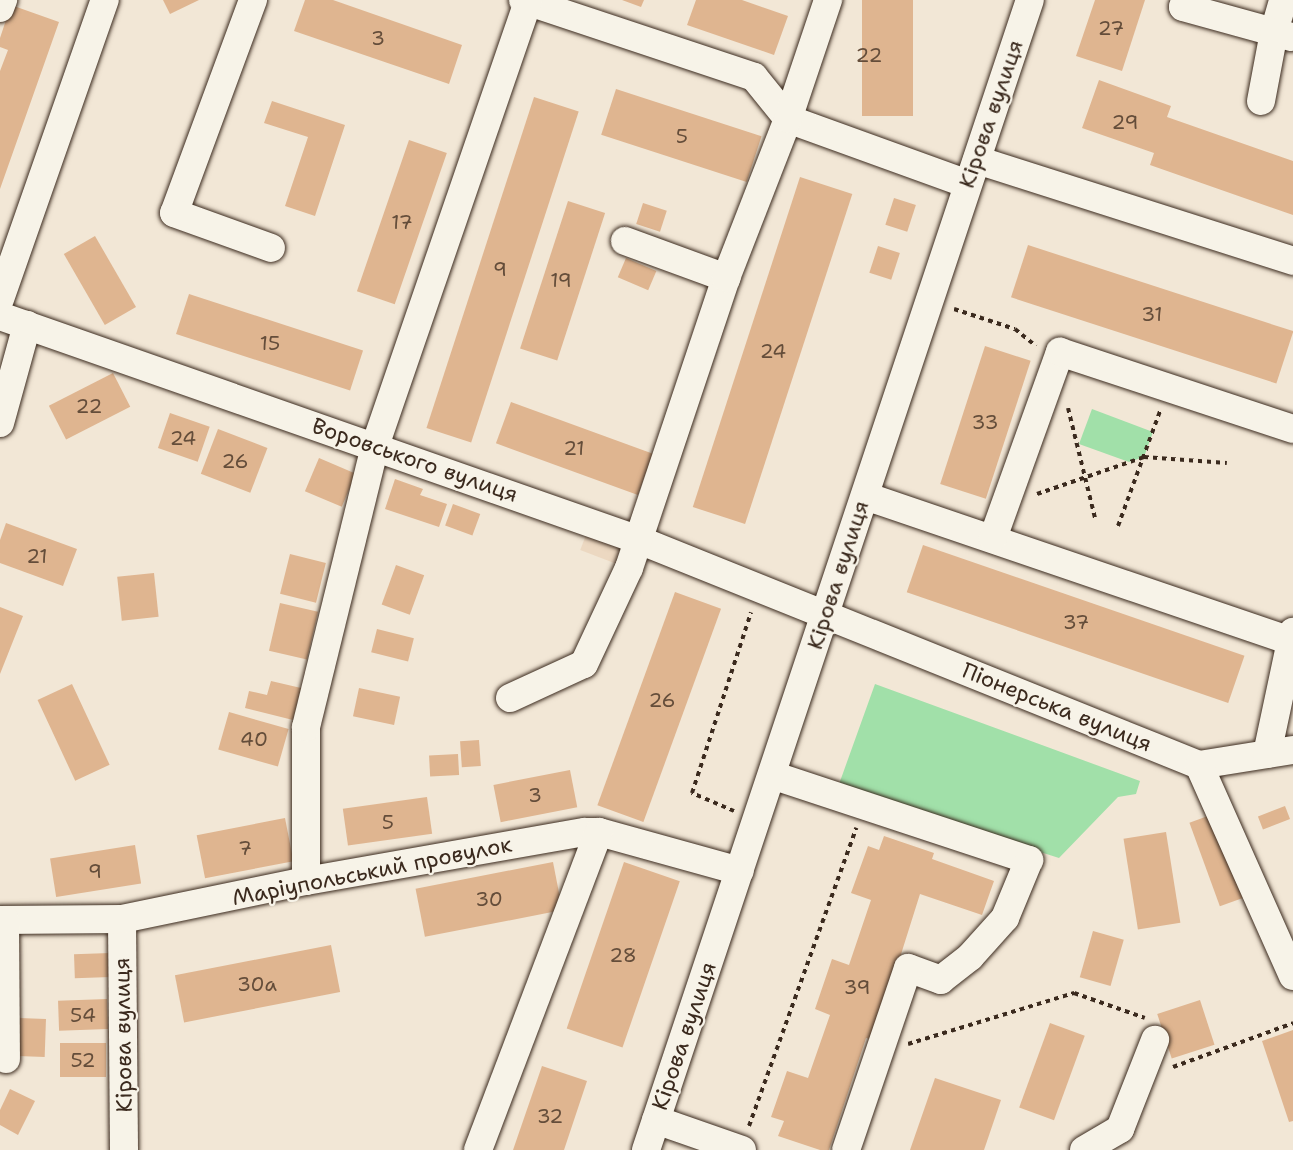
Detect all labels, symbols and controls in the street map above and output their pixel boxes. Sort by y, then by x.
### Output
house number: 27 [1098,16,1124,40]
house number: 3 [371,26,385,50]
street label: Кірова вулиця [953,36,1029,192]
house number: 22 [856,43,882,67]
house number: 29 [1112,110,1138,134]
house number: 5 [676,124,688,148]
house number: 17 [391,210,413,234]
house number: 9 [493,257,507,281]
house number: 19 [550,268,572,292]
house number: 31 [1141,302,1163,326]
house number: 15 [260,331,280,355]
house number: 24 [760,339,786,363]
house number: 22 [76,394,102,418]
house number: 33 [972,410,998,434]
street label: Воровського вулиця [309,412,521,508]
house number: 24 [170,426,196,450]
house number: 21 [563,436,585,460]
house number: 26 [221,449,249,473]
street label: Кірова вулиця [801,497,875,653]
house number: 21 [26,544,48,568]
house number: 37 [1063,610,1089,634]
street label: Піонерська вулиця [958,657,1156,757]
house number: 26 [648,688,676,712]
house number: 40 [240,727,268,751]
house number: 3 [528,783,542,807]
house number: 5 [382,810,394,834]
street label: Маріупольський провулок [230,831,514,911]
house number: 7 [238,836,252,860]
house number: 9 [88,859,102,883]
house number: 30 [475,887,503,911]
house number: 28 [609,943,637,967]
street label: Кірова вулиця [108,957,138,1113]
street label: Кірова вулиця [646,958,722,1114]
house number: 30а [237,972,277,996]
house number: 39 [844,975,870,999]
house number: 54 [70,1003,96,1027]
house number: 52 [70,1048,96,1072]
house number: 32 [537,1104,563,1128]

